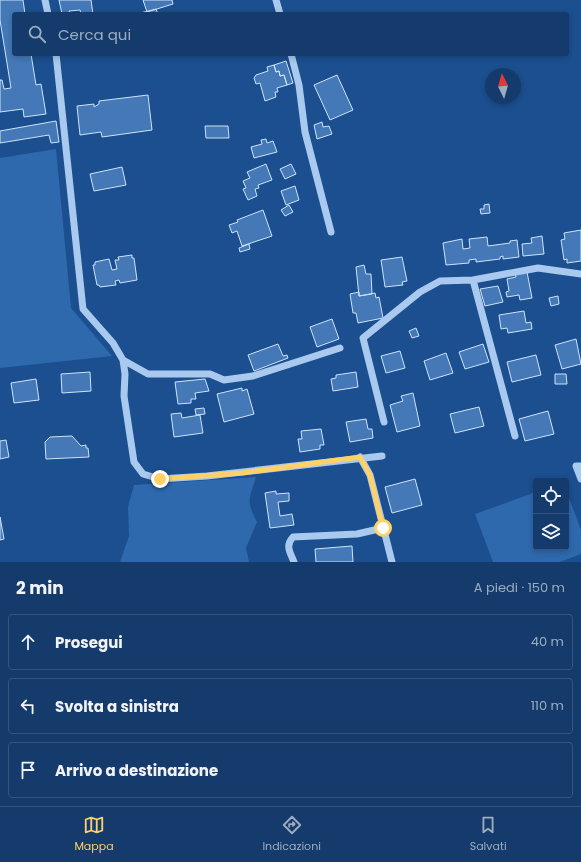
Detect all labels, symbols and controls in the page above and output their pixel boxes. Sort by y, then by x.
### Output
search box [12,12,569,56]
icon: search [26,23,48,45]
text: Cerca qui [58,24,131,45]
north arrow [485,68,521,104]
route end [151,470,169,488]
map controls [533,478,569,550]
button: locate [533,478,569,514]
button: layers [533,514,569,550]
route start [374,519,392,537]
text: 2 min [16,576,64,600]
text: A piedi · 150 m [474,578,565,597]
icon: ahead [17,631,39,653]
text: Prosegui [55,632,123,653]
text: 40 m [531,632,564,651]
icon: left [17,695,39,717]
text: Svolta a sinistra [55,696,179,717]
text: 110 m [531,696,564,715]
icon: arrive [17,759,39,781]
text: Arrivo a destinazione [55,760,218,781]
tab: Mappa [74,814,114,855]
tab: Indicazioni [262,814,321,855]
tab: Salvati [470,814,507,855]

